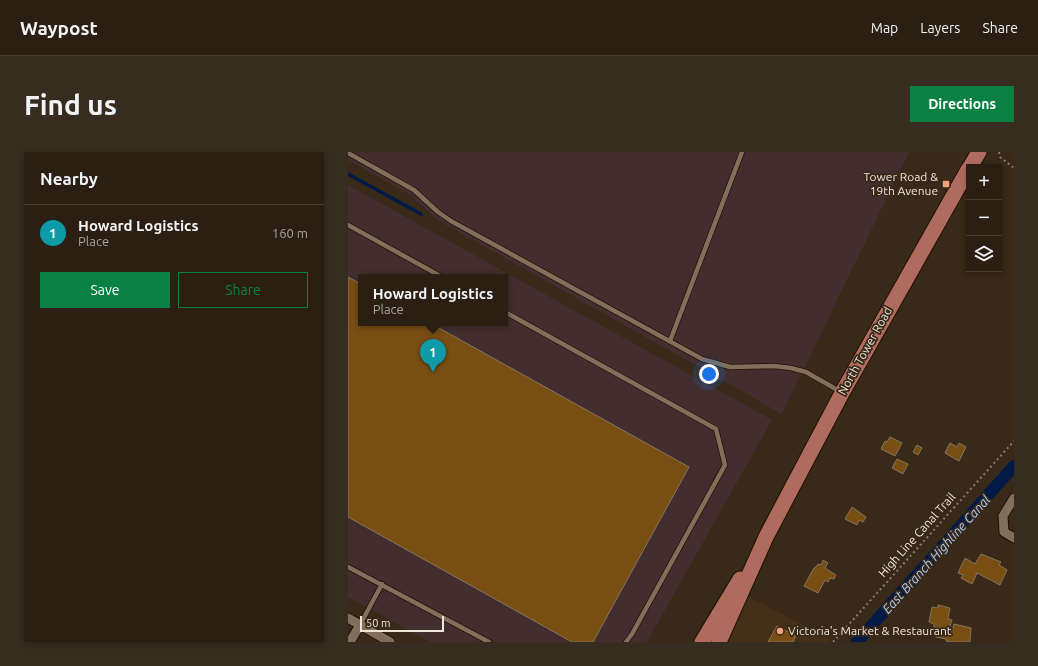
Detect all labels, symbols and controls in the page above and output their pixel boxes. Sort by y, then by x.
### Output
text: Waypost [20,17,98,39]
text: Map [871,20,898,36]
text: Layers [920,20,960,36]
text: Share [982,20,1018,36]
button: Directions [910,86,1014,122]
text: Find us [24,89,117,120]
map controls [966,164,1002,272]
button: + [966,164,1002,200]
text: Nearby [40,169,98,188]
place label: Tower Road & 19th Avenue [863,170,938,197]
marker: Tower Road & 19th Avenue [941,179,951,189]
button: − [966,200,1002,236]
text: Howard Logistics [78,217,199,234]
text: 1 [49,226,57,240]
text: 160 m [272,226,308,240]
text: Place [78,234,109,248]
button: layers [966,236,1002,272]
button: Save [40,272,170,308]
button: Share [178,272,308,308]
popup [358,274,508,326]
text: Howard Logistics [373,285,493,302]
text: Place [373,302,404,316]
street label: North Tower Road [835,305,894,397]
pin: 1 [420,339,446,372]
your location [699,364,719,384]
street label: High Line Canal Trail [875,490,958,579]
water label: East Branch Highline Canal [879,492,993,616]
scale bar [360,614,444,633]
text: 50 m [366,617,390,629]
place label: Victoria's Market & Restaurant [788,624,952,637]
marker: Victoria's Market & Restaurant [775,626,785,636]

